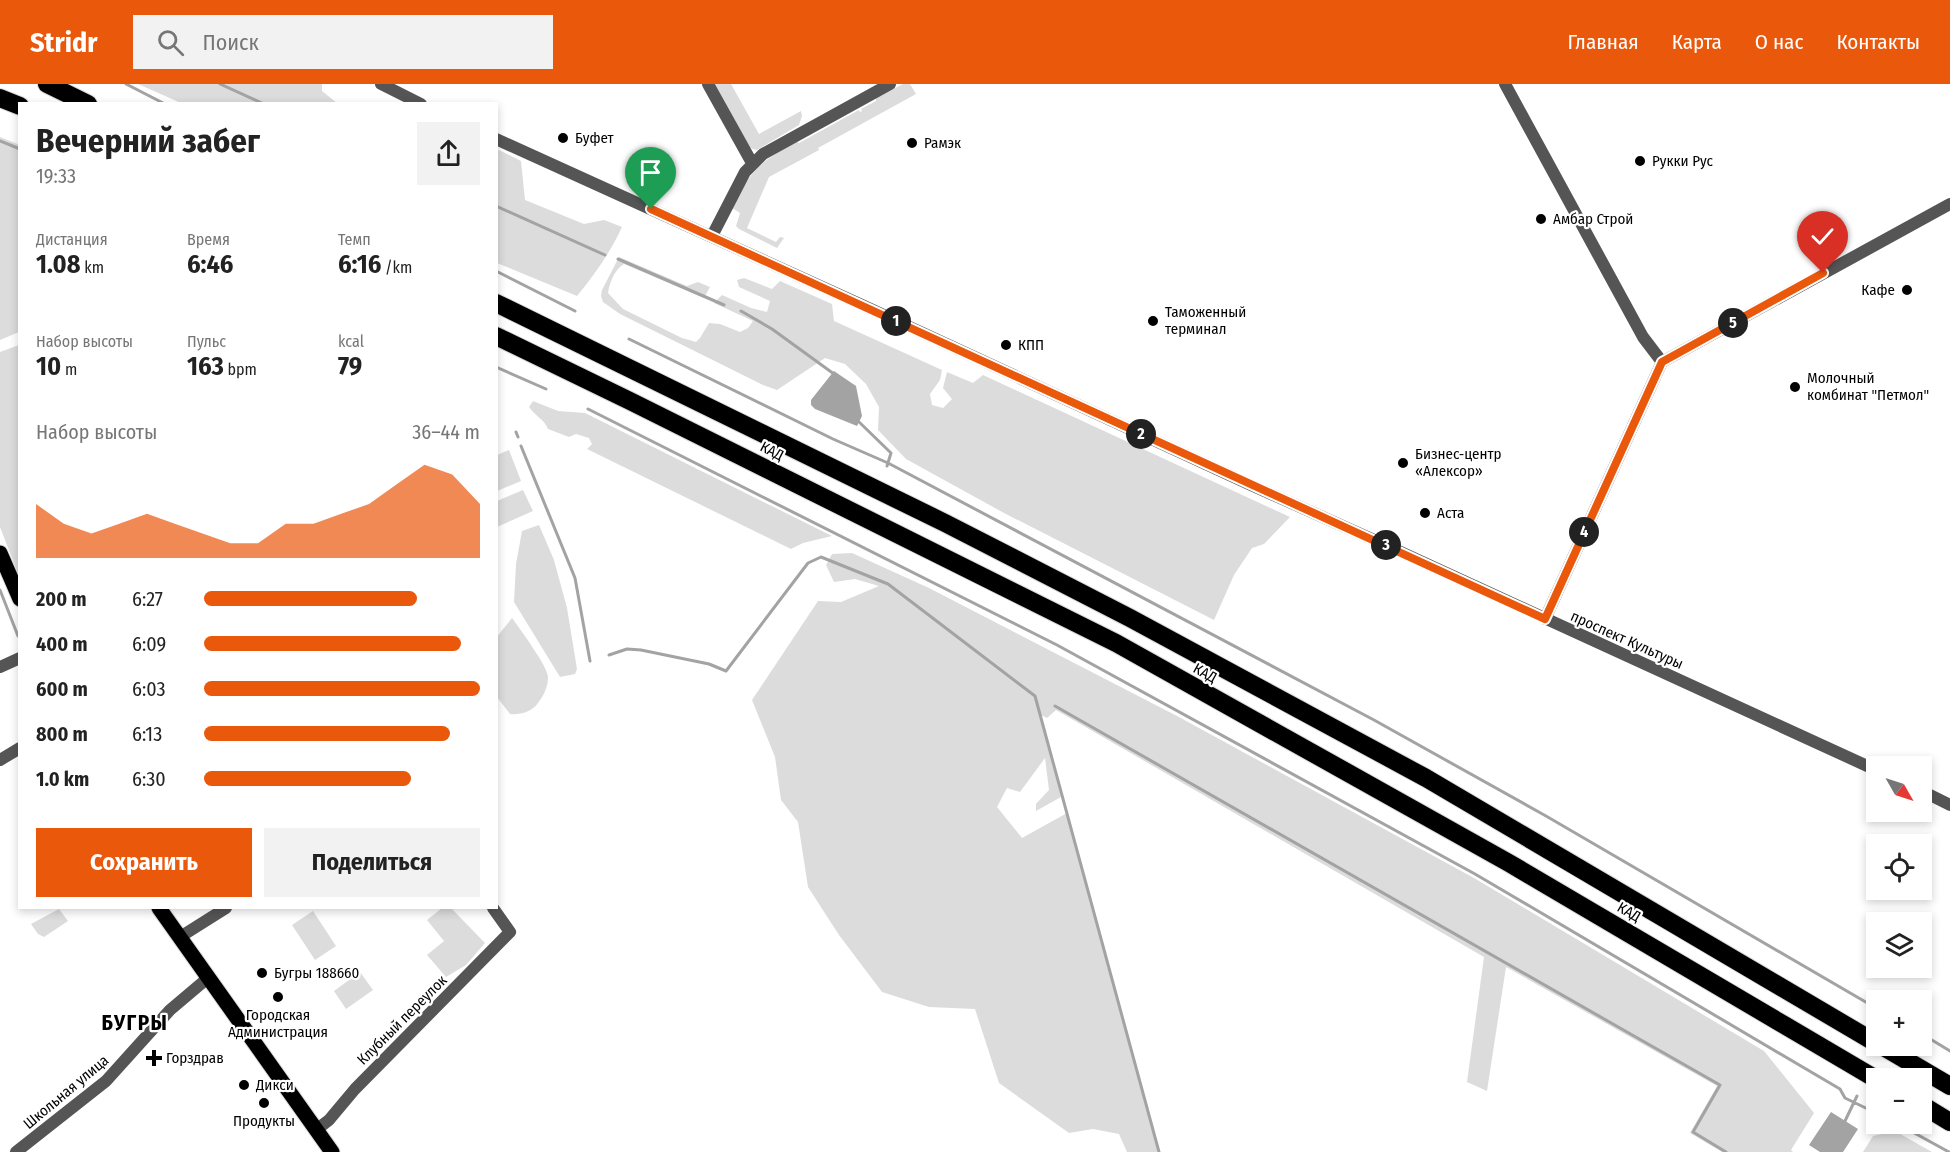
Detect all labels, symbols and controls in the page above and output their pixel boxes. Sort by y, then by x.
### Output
search box [133,15,553,69]
text: Stridr [30,26,97,59]
icon: search [154,26,187,59]
text: Поиск [202,29,259,56]
text: Главная [1568,29,1639,55]
text: Карта [1672,29,1722,55]
text: О нас [1755,29,1803,55]
text: Контакты [1836,29,1920,55]
text: Вечерний забег [36,121,260,161]
button: share [417,122,480,185]
place label: Буфет [575,129,615,147]
marker: Буфет [556,131,570,145]
place label: Рамэк [924,134,961,152]
marker: Рамэк [905,136,919,150]
pin [625,147,676,209]
place label: Рукки Рус [1652,152,1714,170]
marker: Рукки Рус [1633,154,1647,168]
icon: arrive [634,156,667,189]
text: 19:33 [36,164,76,188]
place label: Амбар Строй [1553,210,1633,228]
pin [1797,211,1848,273]
marker: Амбар Строй [1534,212,1548,226]
icon: check [1806,220,1839,253]
text: Дистанция [36,230,108,249]
text: Время [187,230,230,249]
text: Темп [338,230,371,249]
text: 1.08 [36,249,81,280]
text: 6:46 [187,249,233,280]
text: 6:16 [338,249,381,280]
text: km [81,258,104,277]
text: /km [381,258,412,277]
place label: Кафе [1861,281,1895,299]
marker: Кафе [1900,283,1914,297]
place label: Таможенный терминал [1165,303,1246,338]
pin: 1 [881,306,911,336]
pin: 5 [1718,308,1748,338]
text: 1 [893,311,899,330]
text: 5 [1729,313,1737,332]
marker: Таможенный терминал [1146,314,1160,328]
text: Набор высоты [36,332,133,351]
text: Пульс [187,332,226,351]
text: kcal [338,332,364,351]
place label: КПП [1018,336,1044,354]
marker: КПП [999,338,1013,352]
text: 10 [36,351,61,382]
text: 163 [187,351,224,382]
text: 79 [338,351,362,382]
text: m [61,360,77,379]
text: bpm [224,360,257,379]
place label: Молочный комбинат "Петмол" [1807,369,1929,404]
marker: Молочный комбинат "Петмол" [1788,380,1802,394]
pin: 2 [1126,419,1156,449]
text: Набор высоты [36,420,157,444]
text: 36–44 m [412,420,480,444]
text: 2 [1137,424,1145,443]
street label: КАД [757,437,787,465]
place label: Бизнес-центр «Алексор» [1415,445,1502,480]
marker: Бизнес-центр «Алексор» [1396,456,1410,470]
place label: Аста [1437,504,1464,522]
marker: Аста [1418,506,1432,520]
pin: 4 [1569,517,1599,547]
text: 4 [1580,522,1588,541]
pin: 3 [1371,530,1401,560]
text: 3 [1382,535,1390,554]
text: 200 m [36,587,87,611]
text: 6:27 [132,587,163,611]
street label: проспект Культуры [1568,607,1686,673]
text: 400 m [36,632,88,656]
text: 6:09 [132,632,166,656]
street label: КАД [1190,659,1220,687]
text: 600 m [36,677,88,701]
text: 6:03 [132,677,165,701]
text: 800 m [36,722,88,746]
text: 6:13 [132,722,162,746]
north arrow [1866,756,1932,822]
map controls [1866,756,1932,1134]
text: 1.0 km [36,767,89,791]
text: 6:30 [132,767,166,791]
button: Сохранить [36,828,252,897]
button: Поделиться [264,828,480,897]
button: locate [1866,834,1932,900]
street label: КАД [1614,898,1644,926]
button: layers [1866,912,1932,978]
place label: Бугры 188660 [274,964,359,982]
marker: Бугры 188660 [255,966,269,980]
street label: Клубный переулок [353,971,451,1069]
marker: Городская Администрация [271,990,285,1004]
button: + [1866,990,1932,1056]
place label: Городская Администрация [228,1006,328,1041]
district label: БУГРЫ [102,1010,168,1036]
place label: Горздрав [166,1049,224,1067]
street label: Школьная улица [20,1051,112,1133]
marker: Горздрав [147,1051,161,1065]
button: − [1866,1068,1932,1134]
place label: Дикси [255,1076,294,1094]
marker: Дикси [237,1078,251,1092]
marker: Продукты [257,1096,271,1110]
place label: Продукты [233,1112,295,1130]

